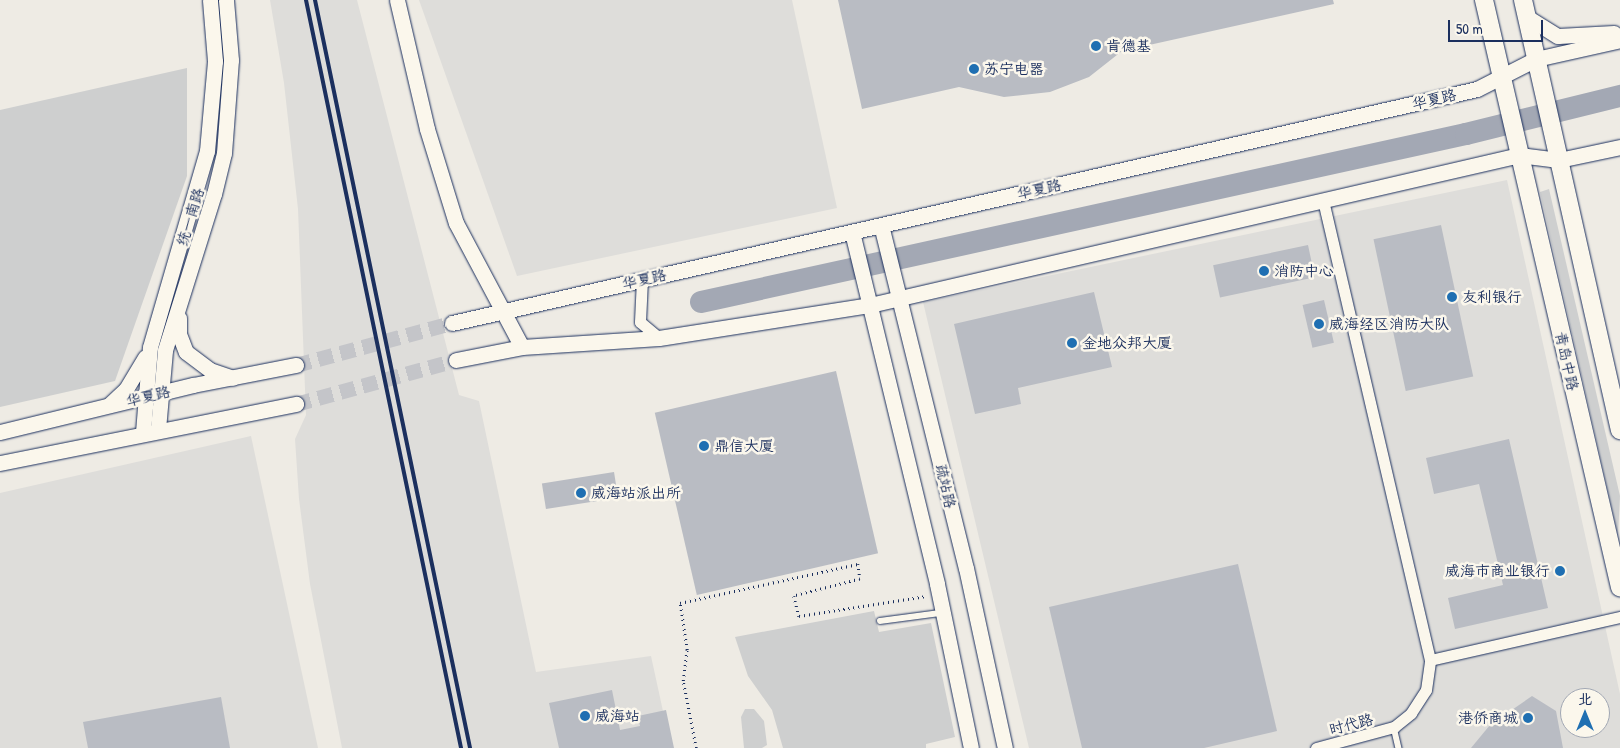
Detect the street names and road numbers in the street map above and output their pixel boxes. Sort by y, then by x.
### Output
street label: 华夏路 [1410,85,1458,113]
street label: 华夏路 [1015,175,1063,203]
street label: 统一南路 [173,186,207,248]
street label: 华夏路 [620,265,668,293]
street label: 青岛中路 [1551,330,1583,392]
street label: 华夏路 [124,382,172,410]
street label: 疏站路 [932,462,960,510]
street label: 时代路 [1327,710,1375,738]

